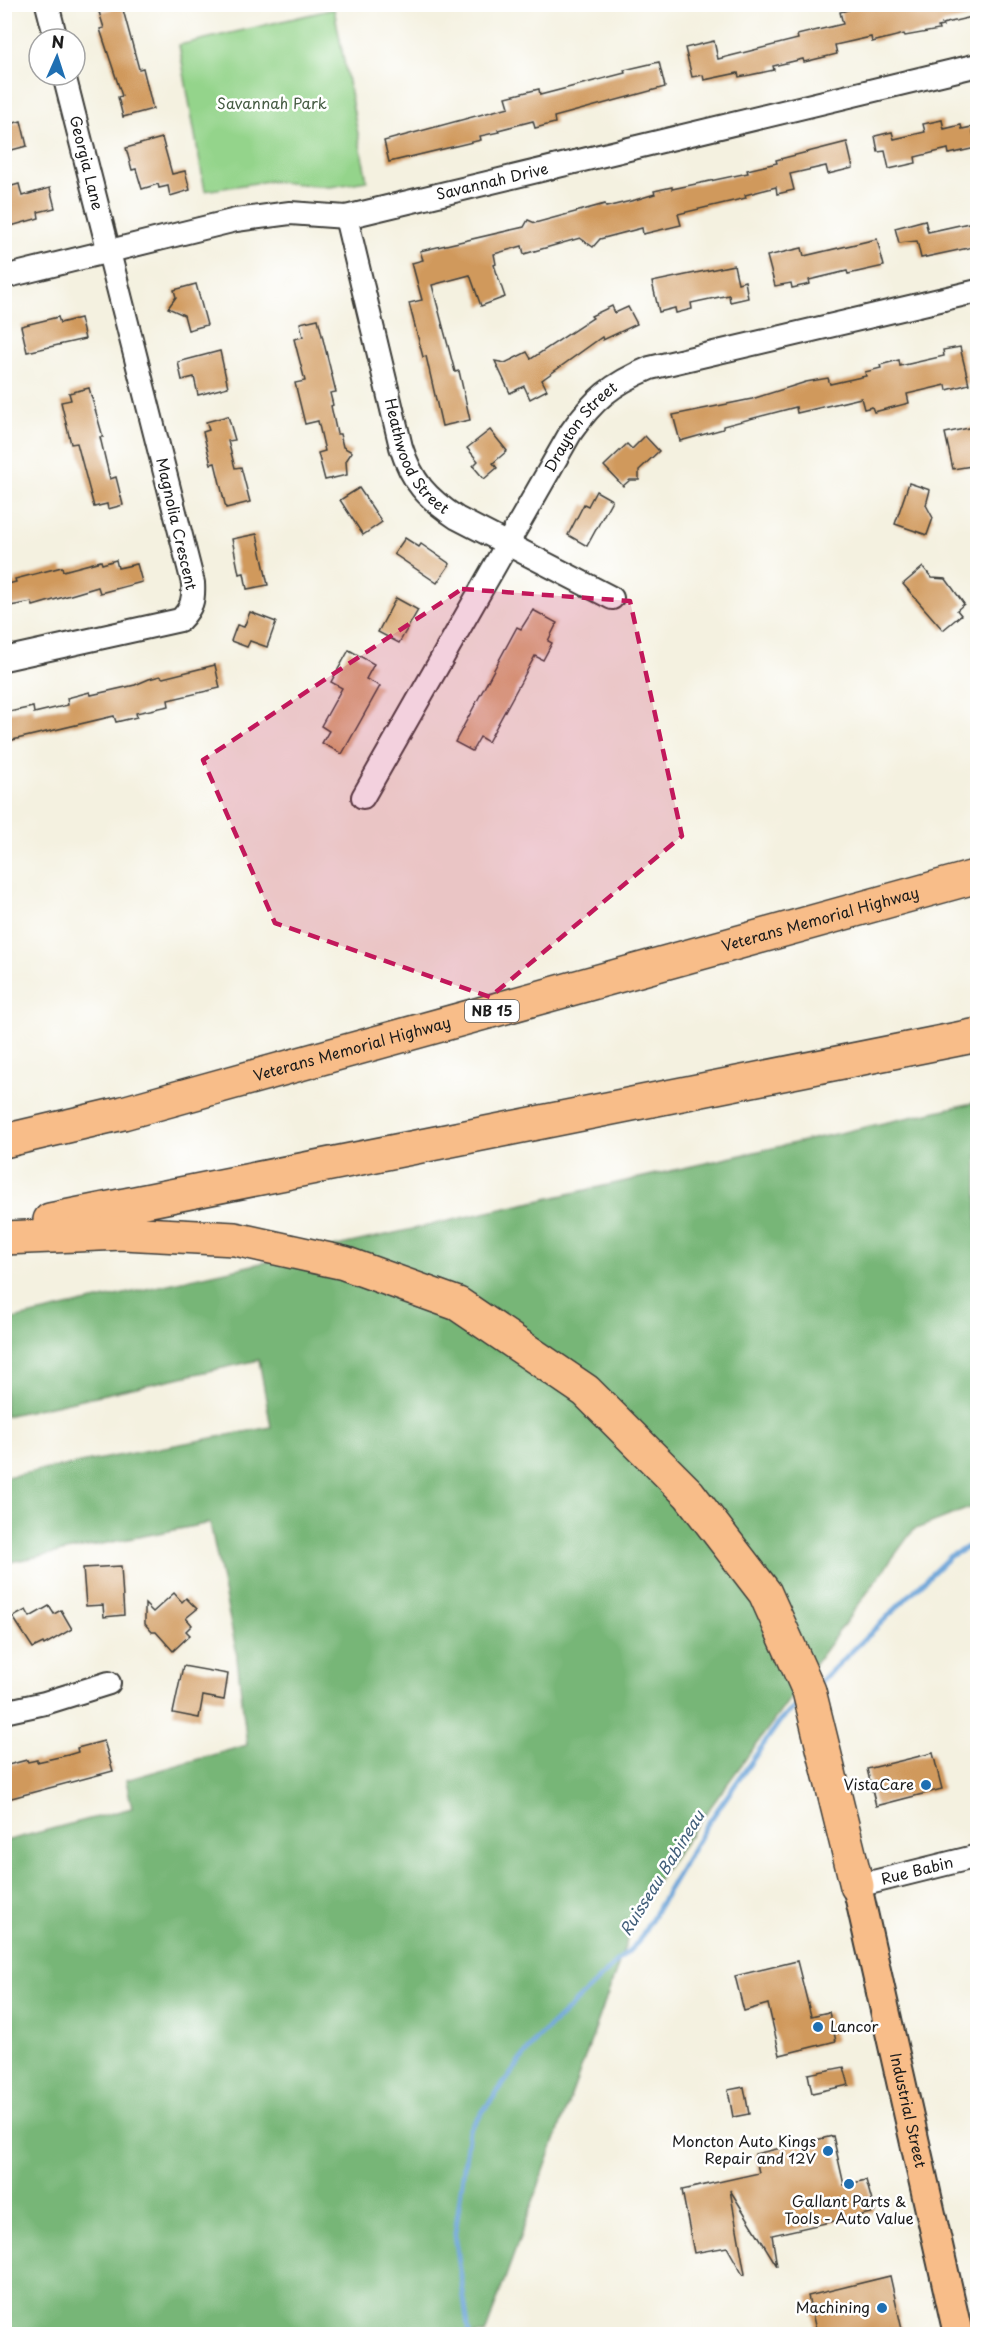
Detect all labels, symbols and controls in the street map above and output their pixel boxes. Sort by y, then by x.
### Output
north arrow [27,27,87,87]
text: N [51,29,65,53]
park label: Savannah Park [217,91,327,114]
street label: Georgia Lane [65,113,110,212]
street label: Savannah Drive [434,156,550,205]
street label: Drayton Street [538,375,621,476]
street label: Heathwood Street [380,396,455,519]
street label: Magnolia Crescent [151,455,204,592]
street label: Veterans Memorial Highway [719,880,921,957]
road number: NB 15 [465,1000,519,1022]
street label: Veterans Memorial Highway [250,1010,453,1086]
place label: VistaCare [843,1772,914,1795]
marker: VistaCare [919,1778,933,1792]
water label: Ruisseau Babineau [613,1804,710,1940]
street label: Rue Babin [878,1850,955,1890]
place label: Lancor [830,2014,879,2037]
marker: Lancor [811,2020,825,2034]
street label: Industrial Street [885,2050,933,2170]
place label: Moncton Auto Kings Repair and 12V [672,2129,816,2169]
marker: Moncton Auto Kings Repair and 12V [821,2144,835,2158]
marker: Gallant Parts & Tools - Auto Value [842,2177,856,2191]
place label: Gallant Parts & Tools - Auto Value [784,2189,914,2229]
place label: Machining [796,2295,870,2318]
marker: Machining [875,2301,889,2315]

